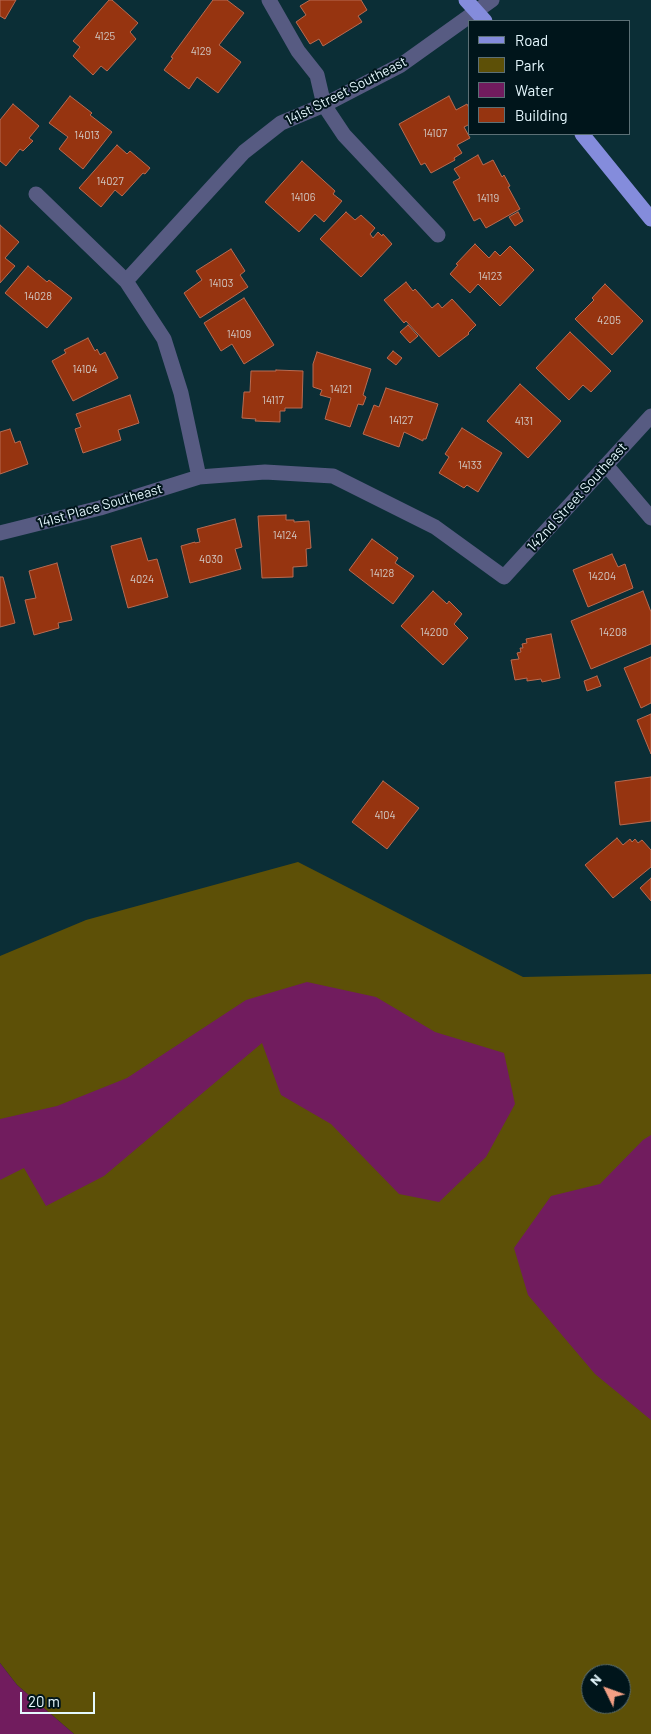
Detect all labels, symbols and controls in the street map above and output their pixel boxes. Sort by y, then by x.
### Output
legend [468,20,631,135]
house number: 4125 [95,29,115,43]
text: Road [515,31,548,49]
house number: 4129 [191,44,211,58]
street label: 141st Street Southeast [282,53,410,129]
text: Park [515,56,544,74]
text: Water [515,81,554,99]
text: Building [515,106,568,124]
house number: 14107 [423,126,447,140]
house number: 14013 [74,128,100,142]
house number: 14027 [96,174,124,188]
house number: 14106 [291,190,315,204]
house number: 14119 [477,191,499,205]
house number: 14123 [478,269,502,283]
house number: 14103 [209,276,233,290]
house number: 14028 [24,289,52,303]
house number: 4205 [597,313,621,327]
house number: 14109 [227,327,251,341]
house number: 14104 [72,362,98,376]
house number: 14121 [330,382,352,396]
house number: 14117 [262,393,284,407]
house number: 14127 [389,413,413,427]
house number: 4131 [515,414,533,428]
street label: 142nd Street Southeast [524,439,630,555]
house number: 14133 [458,458,482,472]
street label: 141st Place Southeast [36,480,164,532]
house number: 14124 [273,528,297,542]
house number: 4030 [199,552,223,566]
house number: 14128 [370,566,394,580]
house number: 14204 [588,569,616,583]
house number: 4024 [130,572,154,586]
house number: 14200 [420,625,448,639]
house number: 14208 [599,625,627,639]
house number: 4104 [374,808,396,822]
north arrow [581,1664,631,1714]
text: N [586,1670,605,1688]
scale bar [22,1682,98,1714]
text: 20 m [28,1692,60,1710]

